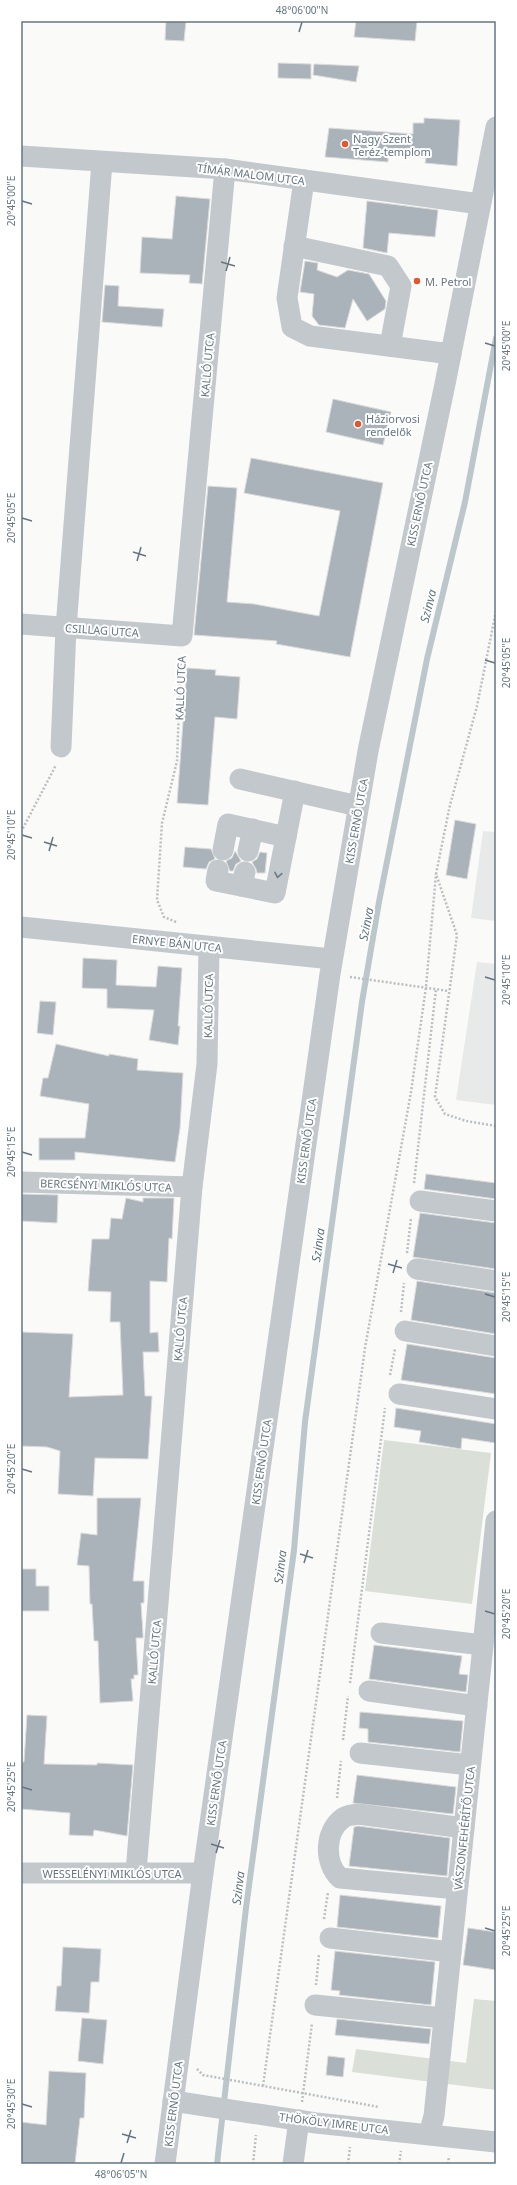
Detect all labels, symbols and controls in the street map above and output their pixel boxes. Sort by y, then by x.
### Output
text: 48°06'00"N [276,3,328,17]
place label: Nagy Szent Teréz-templom [353,131,431,159]
marker: Nagy Szent Teréz-templom [340,139,350,149]
street label: TÍMÁR MALOM UTCA [196,160,307,188]
text: 20°45'00"E [4,176,18,226]
place label: M. Petrol [425,274,471,289]
marker: M. Petrol [412,276,422,286]
text: 20°45'00"E [499,321,513,371]
street label: KALLÓ UTCA [197,331,217,398]
place label: Háziorvosi rendelők [366,411,420,439]
marker: Háziorvosi rendelők [353,419,363,429]
street label: KISS ERNŐ UTCA [403,459,435,548]
text: 20°45'05"E [4,493,18,543]
water label: Szinva [416,587,440,624]
street label: CSILLAG UTCA [65,620,140,640]
text: 20°45'05"E [499,638,513,688]
street label: KALLÓ UTCA [171,655,189,720]
street label: KISS ERNŐ UTCA [341,776,371,865]
text: 20°45'10"E [4,810,18,860]
one-way arrow [275,872,283,878]
water label: Szinva [354,906,378,942]
street label: ERNYE BÁN UTCA [132,931,223,955]
text: 20°45'10"E [499,955,513,1005]
street label: KALLÓ UTCA [200,973,216,1038]
street label: KISS ERNŐ UTCA [293,1096,320,1185]
text: 20°45'15"E [4,1127,18,1177]
street label: BERCSÉNYI MIKLÓS UTCA [40,1175,173,1195]
water label: Szinva [307,1227,329,1263]
text: 20°45'15"E [499,1272,513,1322]
street label: KALLÓ UTCA [170,1295,190,1362]
street label: KISS ERNŐ UTCA [248,1417,275,1506]
text: 20°45'20"E [4,1444,18,1494]
water label: Szinva [269,1549,291,1585]
text: 20°45'20"E [499,1589,513,1639]
street label: KALLÓ UTCA [144,1618,164,1685]
street label: KISS ERNŐ UTCA [203,1738,230,1827]
text: 20°45'25"E [4,1762,18,1812]
street label: VÁSZONFEHÉRÍTŐ UTCA [450,1764,478,1891]
street label: WESSELÉNYI MIKLÓS UTCA [42,1866,183,1881]
water label: Szinva [227,1870,249,1906]
text: 20°45'25"E [499,1906,513,1956]
street label: KISS ERNŐ UTCA [160,2059,186,2148]
text: 20°45'30"E [4,2079,18,2129]
street label: THÖKÖLY IMRE UTCA [278,2109,390,2137]
text: 48°06'05"N [95,2167,147,2181]

